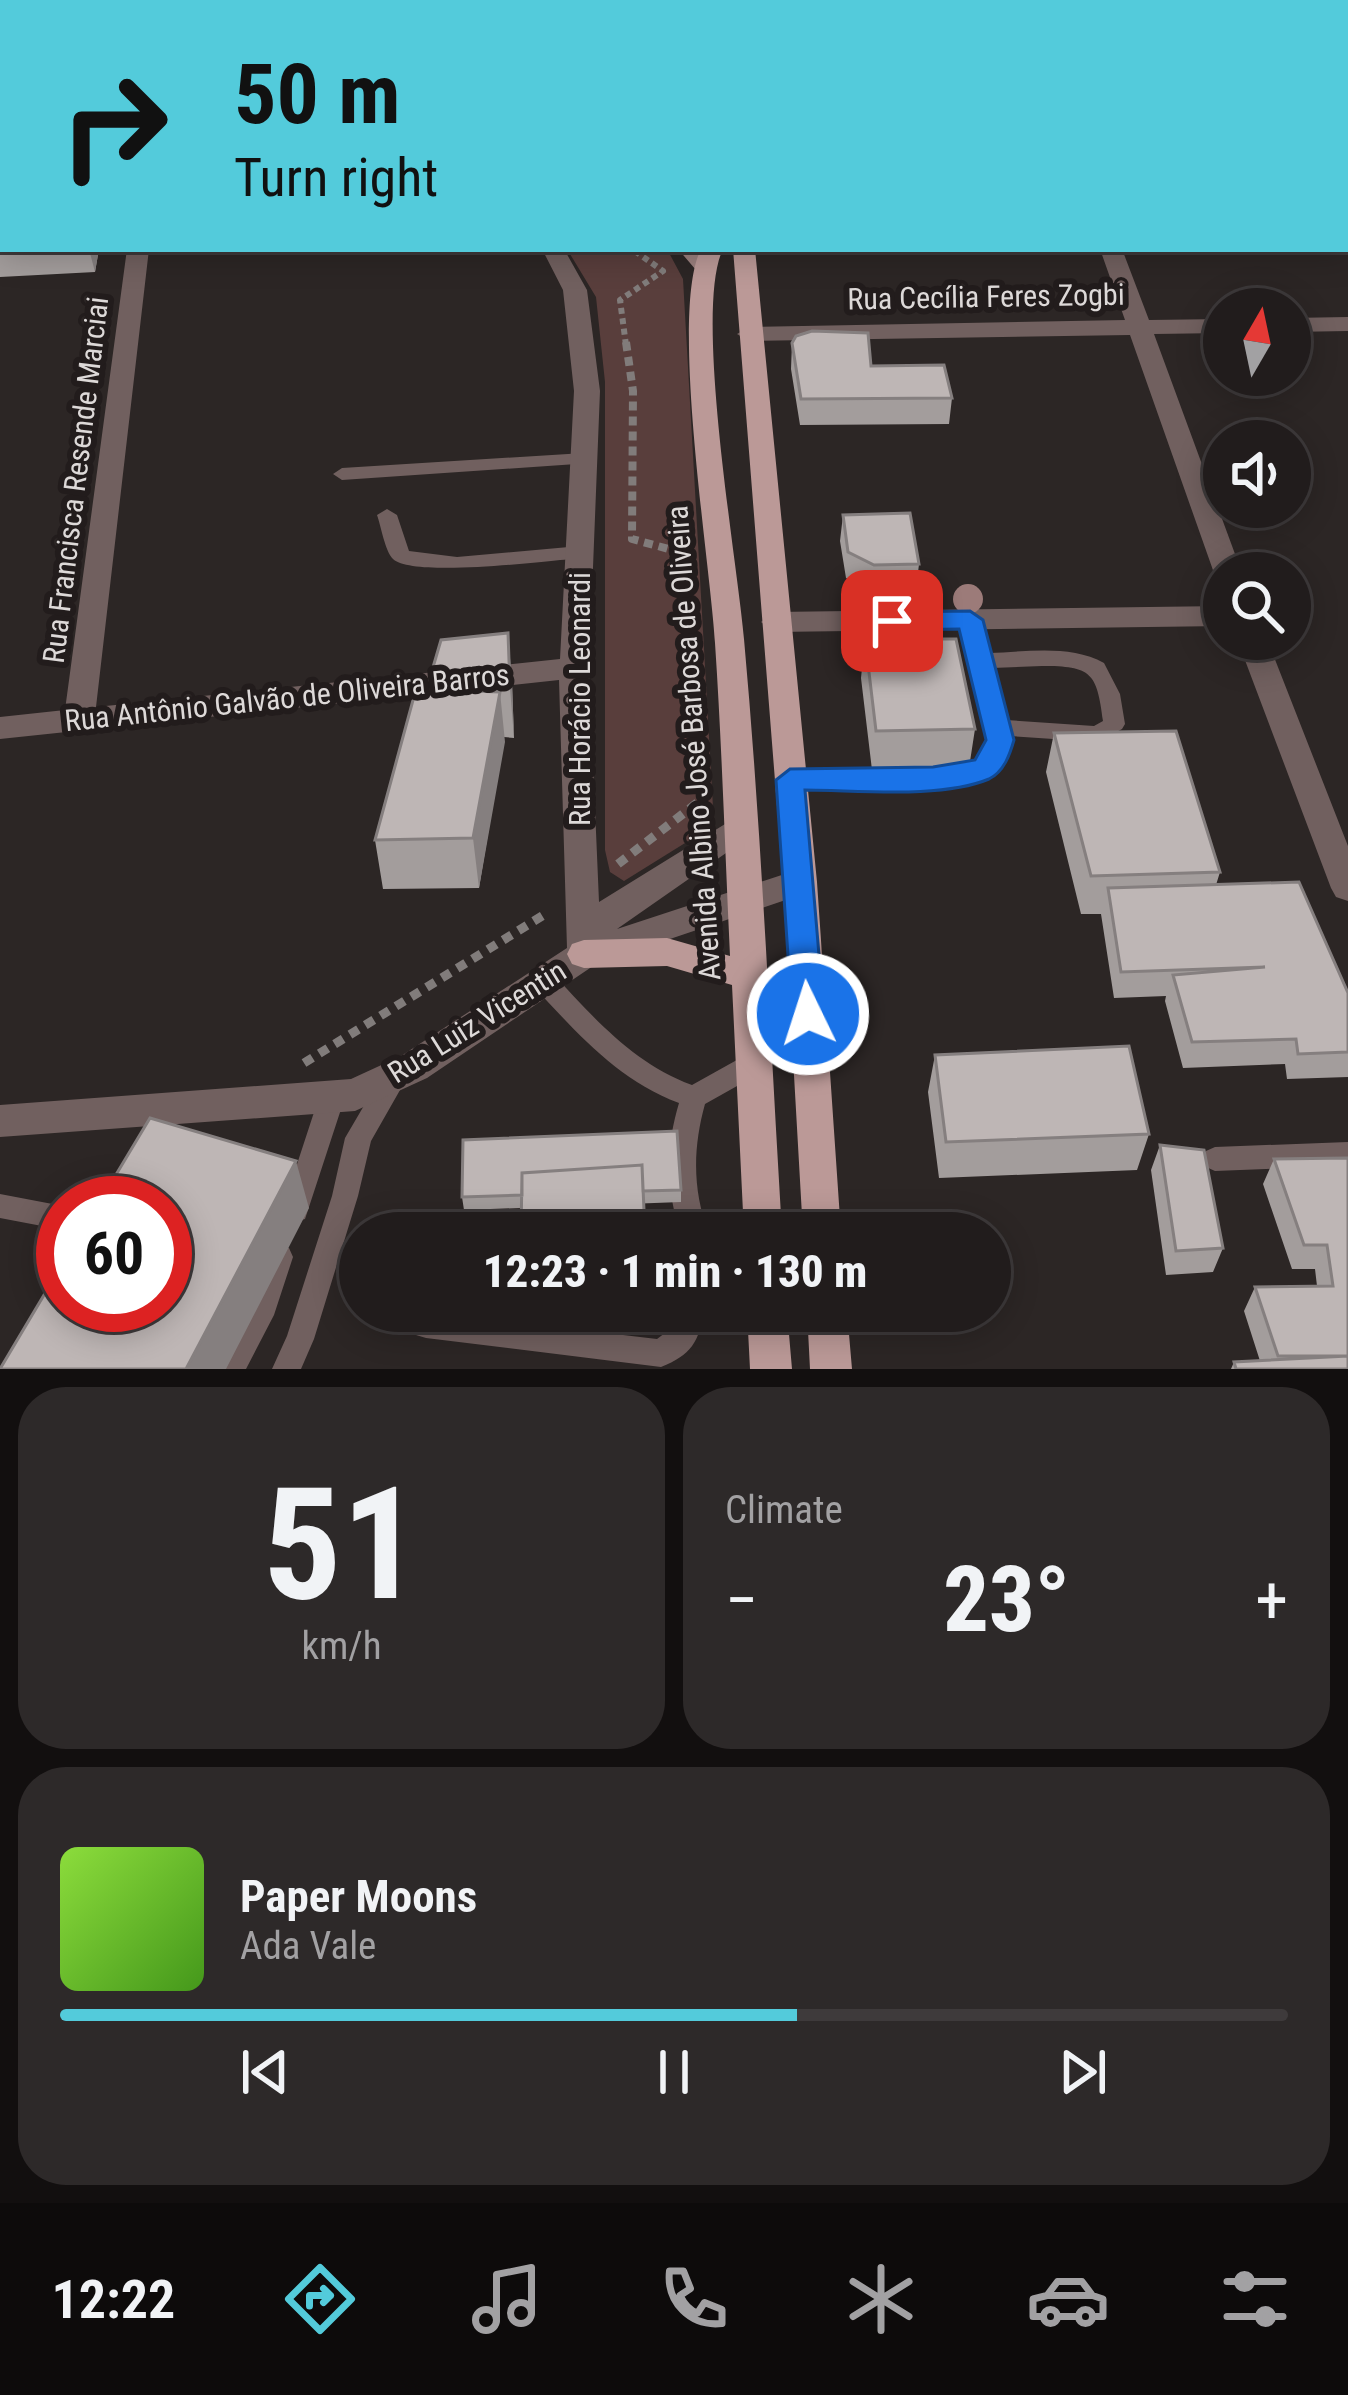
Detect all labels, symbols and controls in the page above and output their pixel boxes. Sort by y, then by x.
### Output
text: 50 m [234,45,401,144]
icon: right [36,48,192,204]
text: Turn right [234,146,438,209]
street label: Rua Cecília Feres Zogbi [847,277,1125,316]
north arrow [1203,288,1311,396]
map controls [1203,288,1311,660]
street label: Rua Francisca Resende Marciai [36,295,115,665]
button: sound [1203,420,1311,528]
street label: Avenida Albino José Barbosa de Oliveira [659,504,728,982]
button: search [1203,552,1311,660]
pin [841,570,943,672]
street label: Rua Horácio Leonardi [562,572,597,826]
icon: arrive [859,588,925,654]
street label: Rua Antônio Galvão de Oliveira Barros [63,657,511,738]
position arrow [745,951,871,1077]
street label: Rua Luiz Vicentin [381,953,572,1090]
speed limit sign: 60 [36,1176,192,1332]
text: 12:23 · 1 min · 130 m [483,1245,867,1298]
text: 51 [263,1453,420,1636]
text: Climate [725,1487,843,1533]
text: 23° [943,1548,1070,1653]
text: − [725,1562,758,1639]
text: + [1255,1562,1288,1639]
text: km/h [301,1623,382,1669]
text: Paper Moons [240,1870,477,1923]
text: Ada Vale [240,1923,376,1969]
icon: previous [232,2039,298,2105]
icon: pause [641,2039,707,2105]
icon: next [1050,2039,1116,2105]
icon: directions [278,2257,362,2341]
icon: music [465,2257,549,2341]
icon: phone [652,2257,736,2341]
icon: climate [839,2257,923,2341]
icon: car [1026,2257,1110,2341]
icon: filters [1213,2257,1297,2341]
text: 12:22 [51,2268,175,2331]

